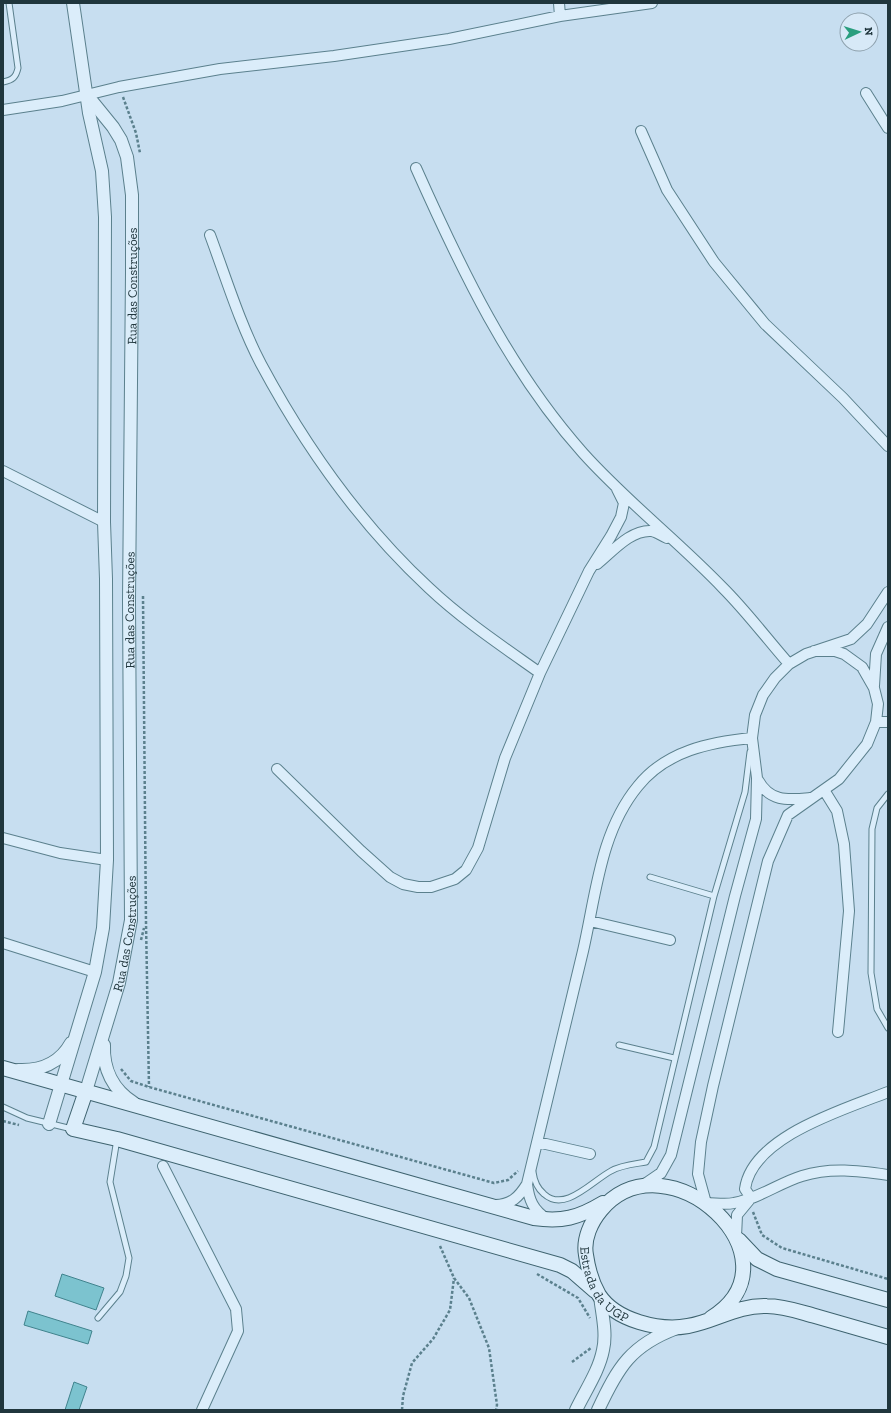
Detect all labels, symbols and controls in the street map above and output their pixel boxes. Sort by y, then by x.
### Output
north arrow [839,12,879,52]
text: N [862,27,875,37]
street label: Rua das Construções [124,227,140,345]
street label: Rua das Construções [121,551,137,669]
street label: Rua das Construções [109,875,139,993]
street label: Estrada da UGP [578,1246,632,1325]

